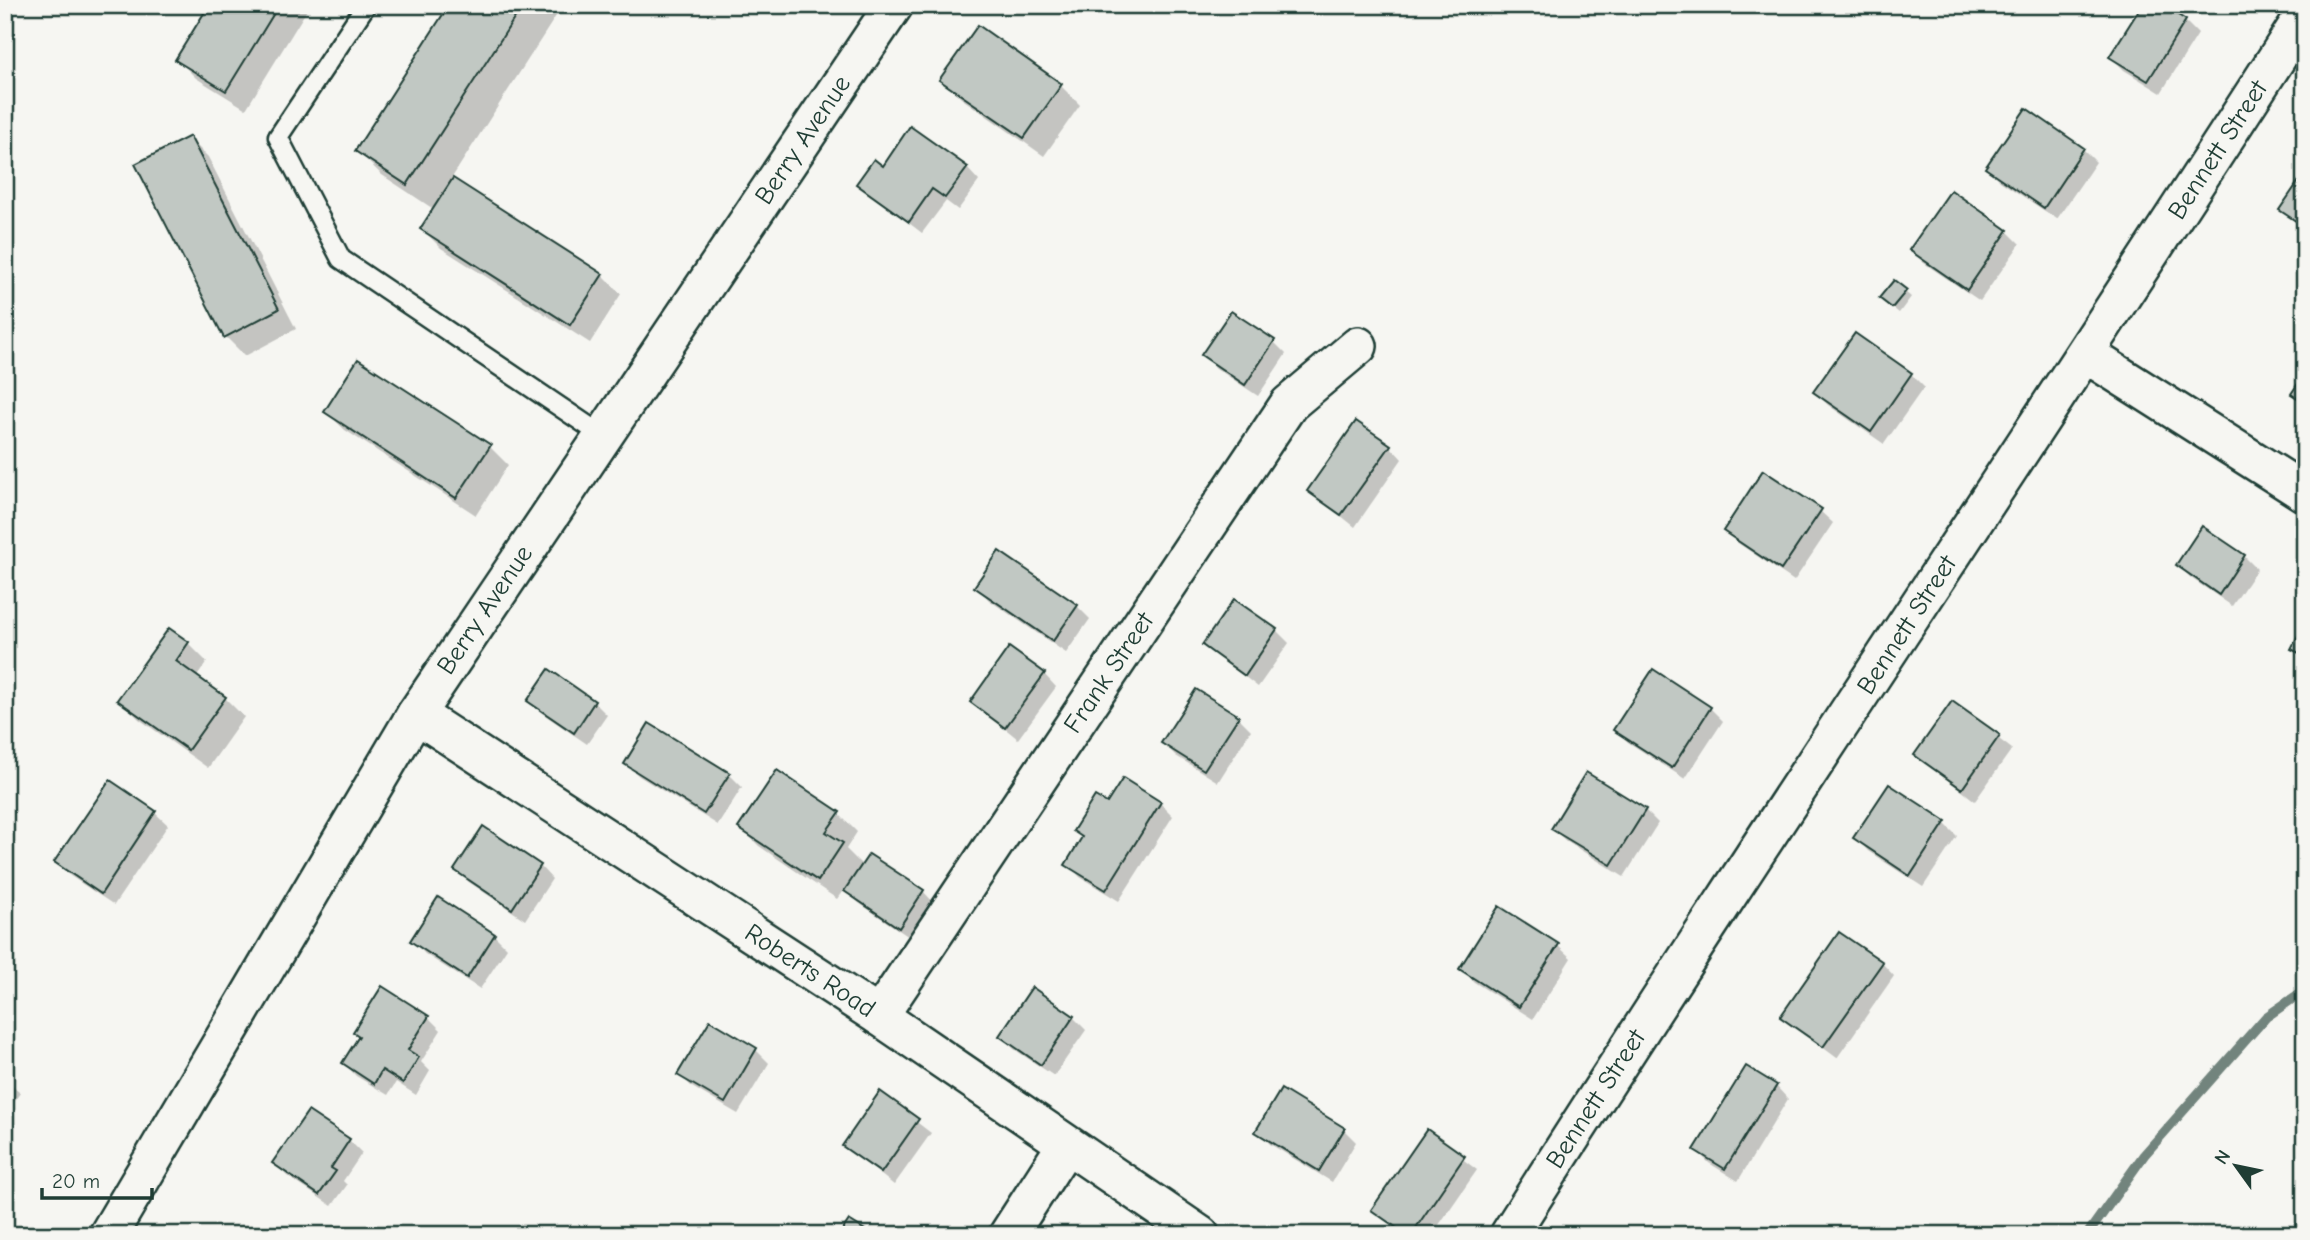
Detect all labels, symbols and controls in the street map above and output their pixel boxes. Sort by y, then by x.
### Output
street label: Berry Avenue [749,70,857,210]
street label: Bennett Street [2162,74,2275,225]
street label: Berry Avenue [431,540,539,680]
street label: Bennett Street [1851,549,1964,700]
street label: Frank Street [1058,606,1161,739]
street label: Roberts Road [739,918,881,1024]
street label: Bennett Street [1540,1023,1653,1174]
north arrow [2202,1132,2272,1202]
text: N [2210,1146,2235,1168]
scale bar [42,1156,152,1200]
text: 20 m [52,1169,100,1193]

